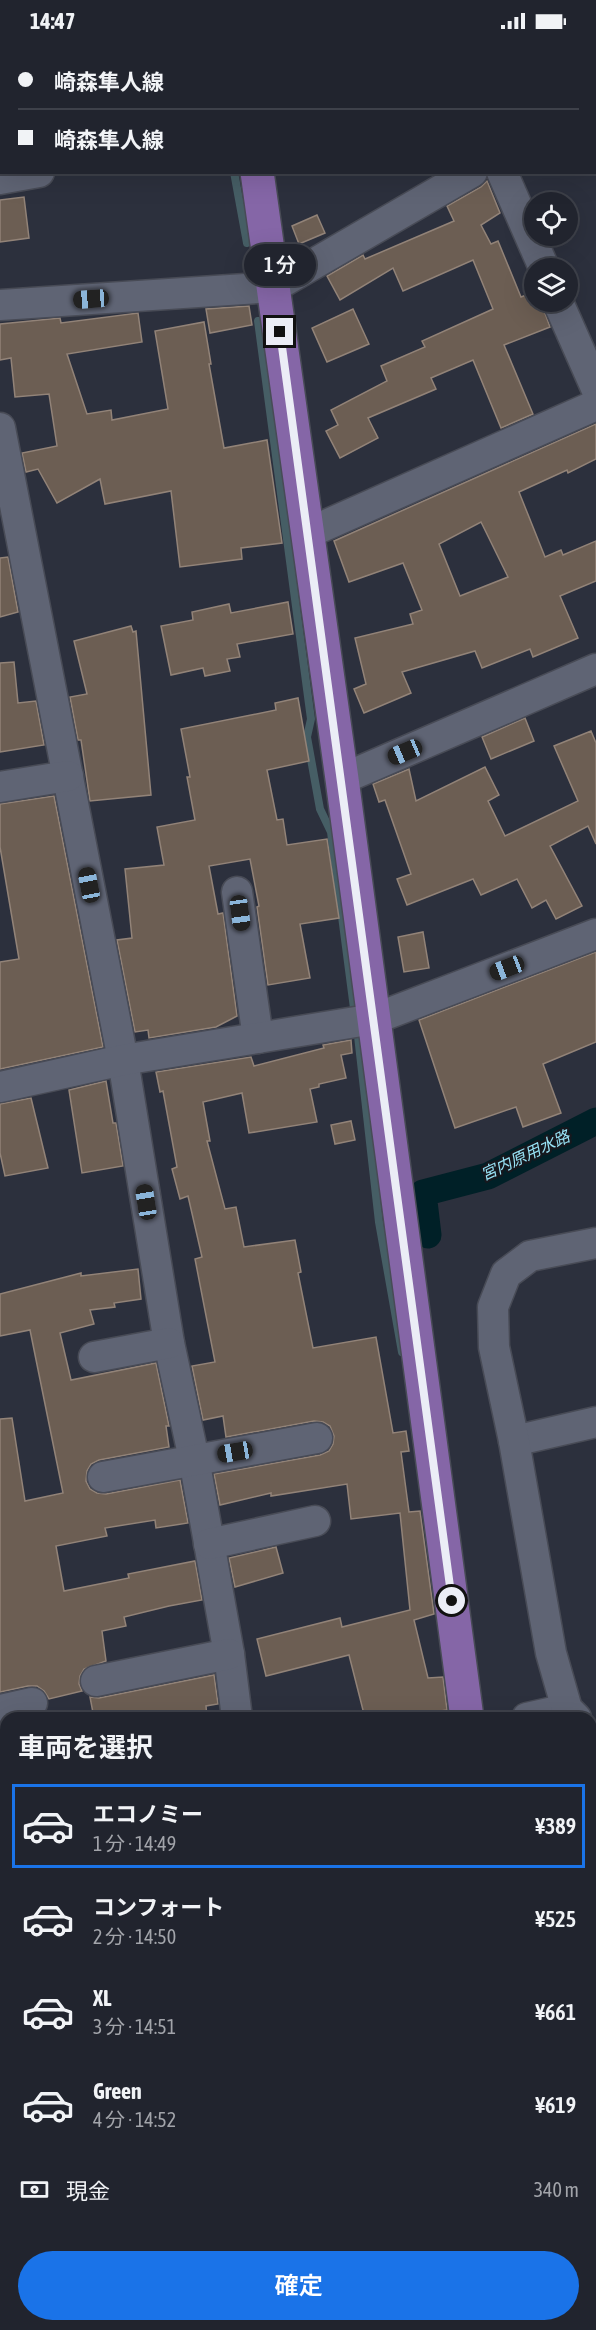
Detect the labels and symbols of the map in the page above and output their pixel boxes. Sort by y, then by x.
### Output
callout: 1 分 [244,245,316,287]
car [72,289,110,309]
route end [266,318,293,345]
car [385,737,425,767]
car [77,866,101,904]
car [229,894,251,932]
car [487,953,527,983]
water label: 宮内原用水路 [478,1126,574,1183]
car [134,1183,158,1221]
car [216,1440,254,1464]
route start [438,1587,465,1614]

